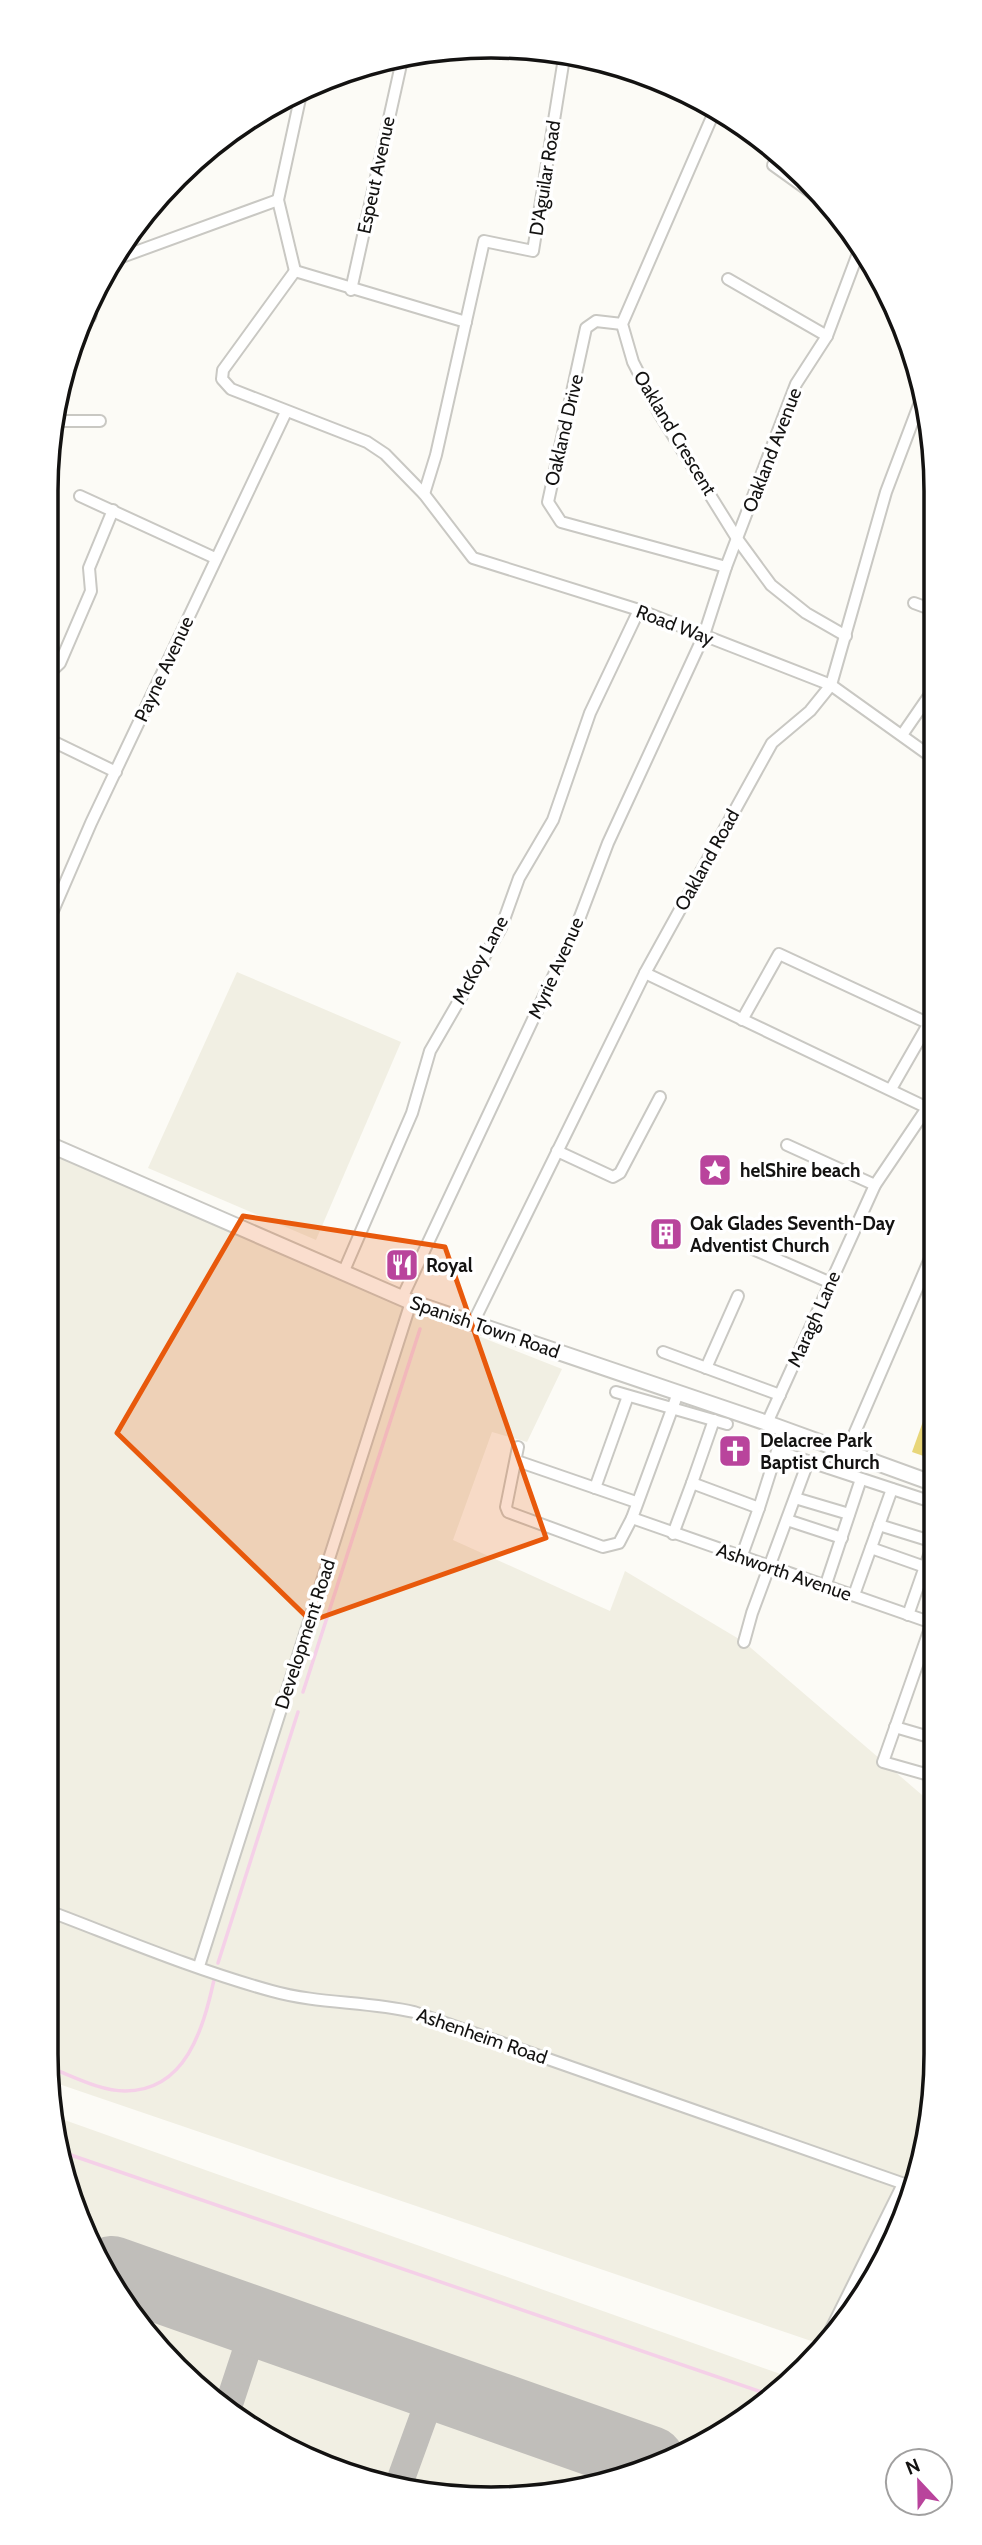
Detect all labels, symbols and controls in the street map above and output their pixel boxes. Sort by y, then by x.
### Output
street label: Espeut Avenue [352,114,400,236]
street label: D'Aguilar Road [525,119,565,237]
street label: Oakland Crescent [629,367,722,500]
street label: Oakland Drive [540,372,588,488]
street label: Oakland Avenue [738,384,806,515]
street label: Road Way [633,600,717,650]
street label: Payne Avenue [130,612,199,725]
street label: Oakland Road [670,805,744,915]
street label: McKoy Lane [447,912,513,1008]
street label: Myrie Avenue [523,913,589,1022]
place icon: helShire beach [696,1151,734,1189]
place label: helShire beach [740,1159,860,1182]
place label: Oak Glades Seventh-Day Adventist Church [690,1212,896,1257]
building icon: Oak Glades Seventh-Day Adventist Church [647,1215,685,1253]
restaurant icon: Royal [383,1246,421,1284]
place label: Royal [426,1254,473,1277]
street label: Maragh Lane [783,1267,845,1370]
street label: Spanish Town Road [407,1291,563,1363]
place label: Delacree Park Baptist Church [760,1429,880,1474]
church icon: Delacree Park Baptist Church [716,1432,754,1470]
street label: Ashworth Avenue [714,1538,855,1606]
street label: Development Road [270,1556,340,1712]
street label: Ashenheim Road [414,2003,550,2069]
north arrow [884,2447,954,2517]
text: N [902,2454,923,2480]

